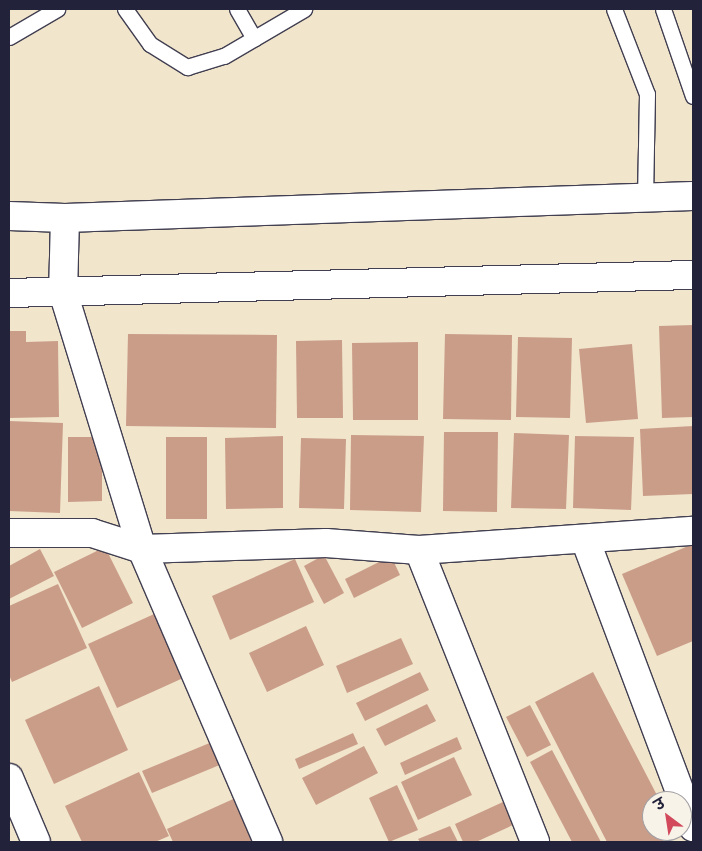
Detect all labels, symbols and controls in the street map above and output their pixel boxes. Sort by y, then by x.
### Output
north arrow [642,791,692,841]
text: उ [650,792,669,815]

